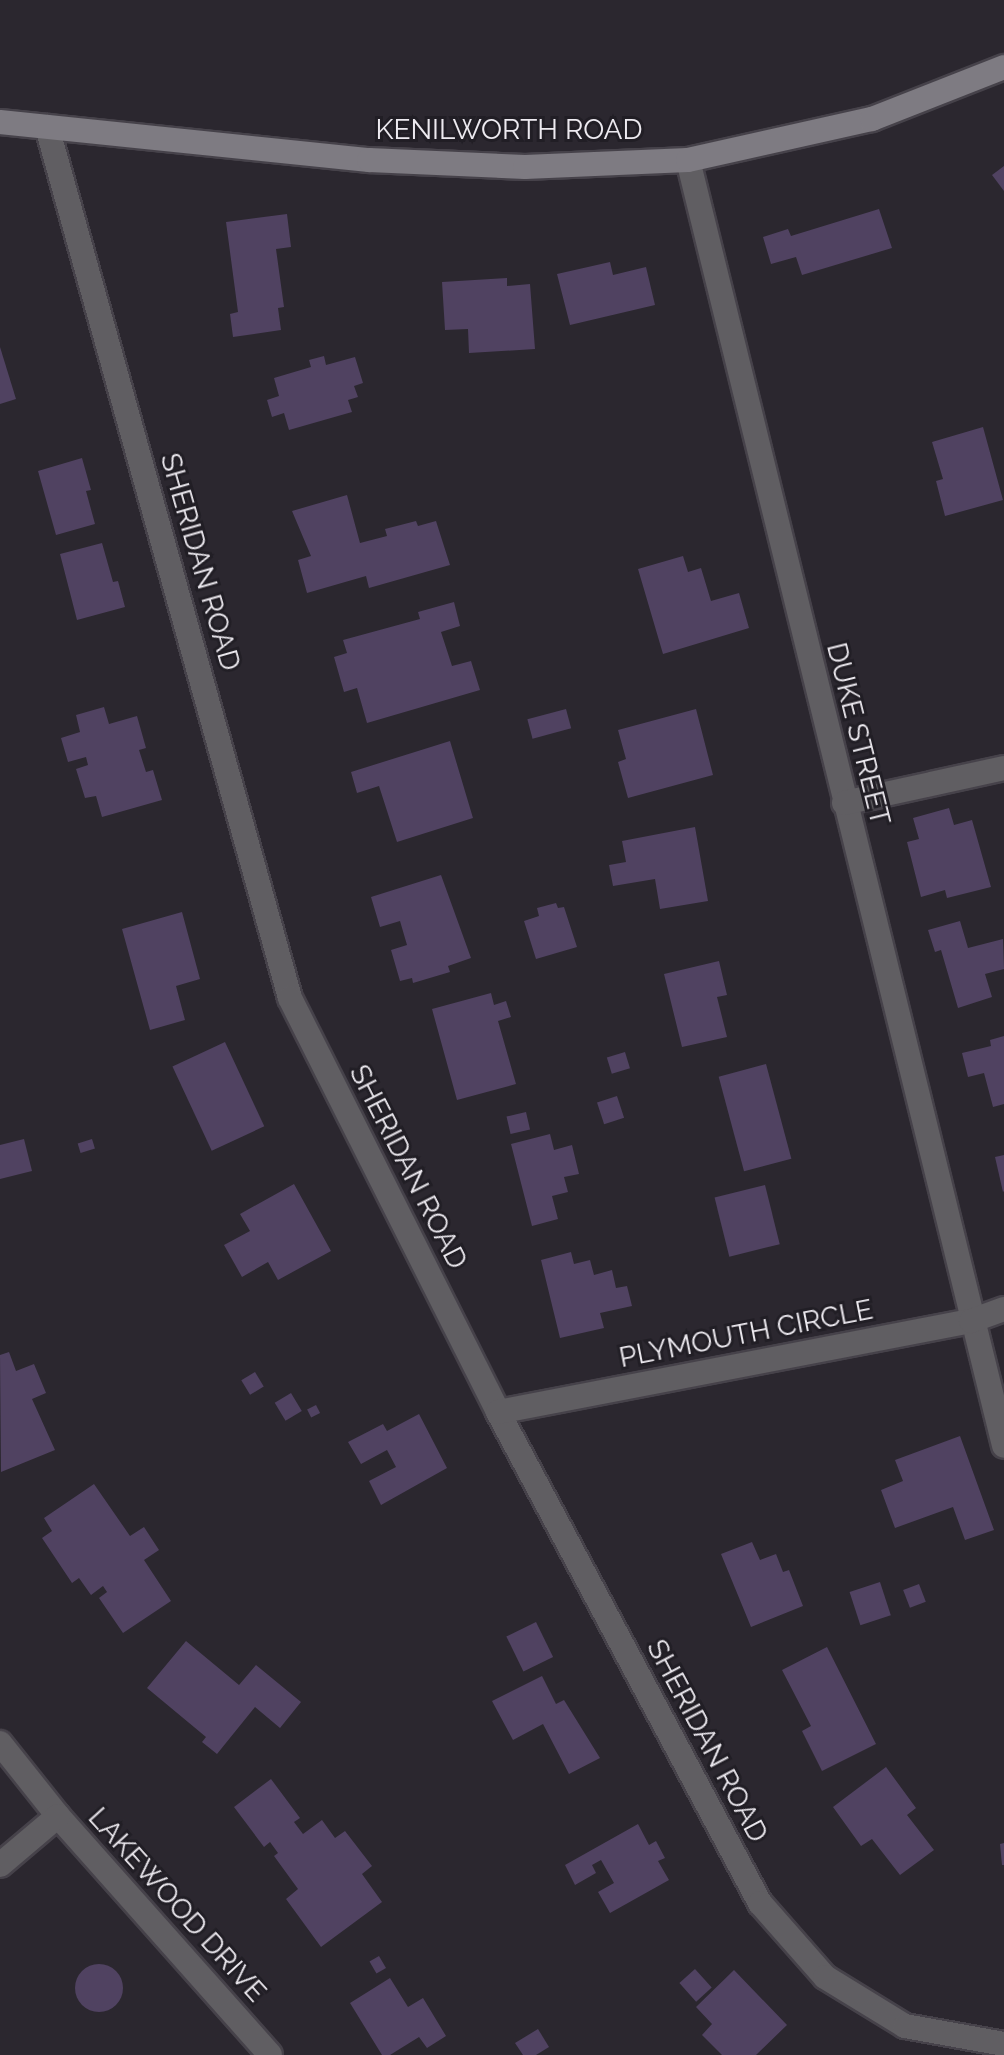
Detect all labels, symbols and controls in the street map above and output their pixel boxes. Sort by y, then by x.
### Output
street label: KENILWORTH ROAD [375,113,643,147]
street label: SHERIDAN ROAD [153,449,247,675]
street label: DUKE STREET [819,639,897,829]
street label: SHERIDAN ROAD [342,1059,474,1275]
street label: PLYMOUTH CIRCLE [616,1293,876,1375]
street label: SHERIDAN ROAD [639,1634,775,1848]
street label: LAKEWOOD DRIVE [81,1801,273,2009]

